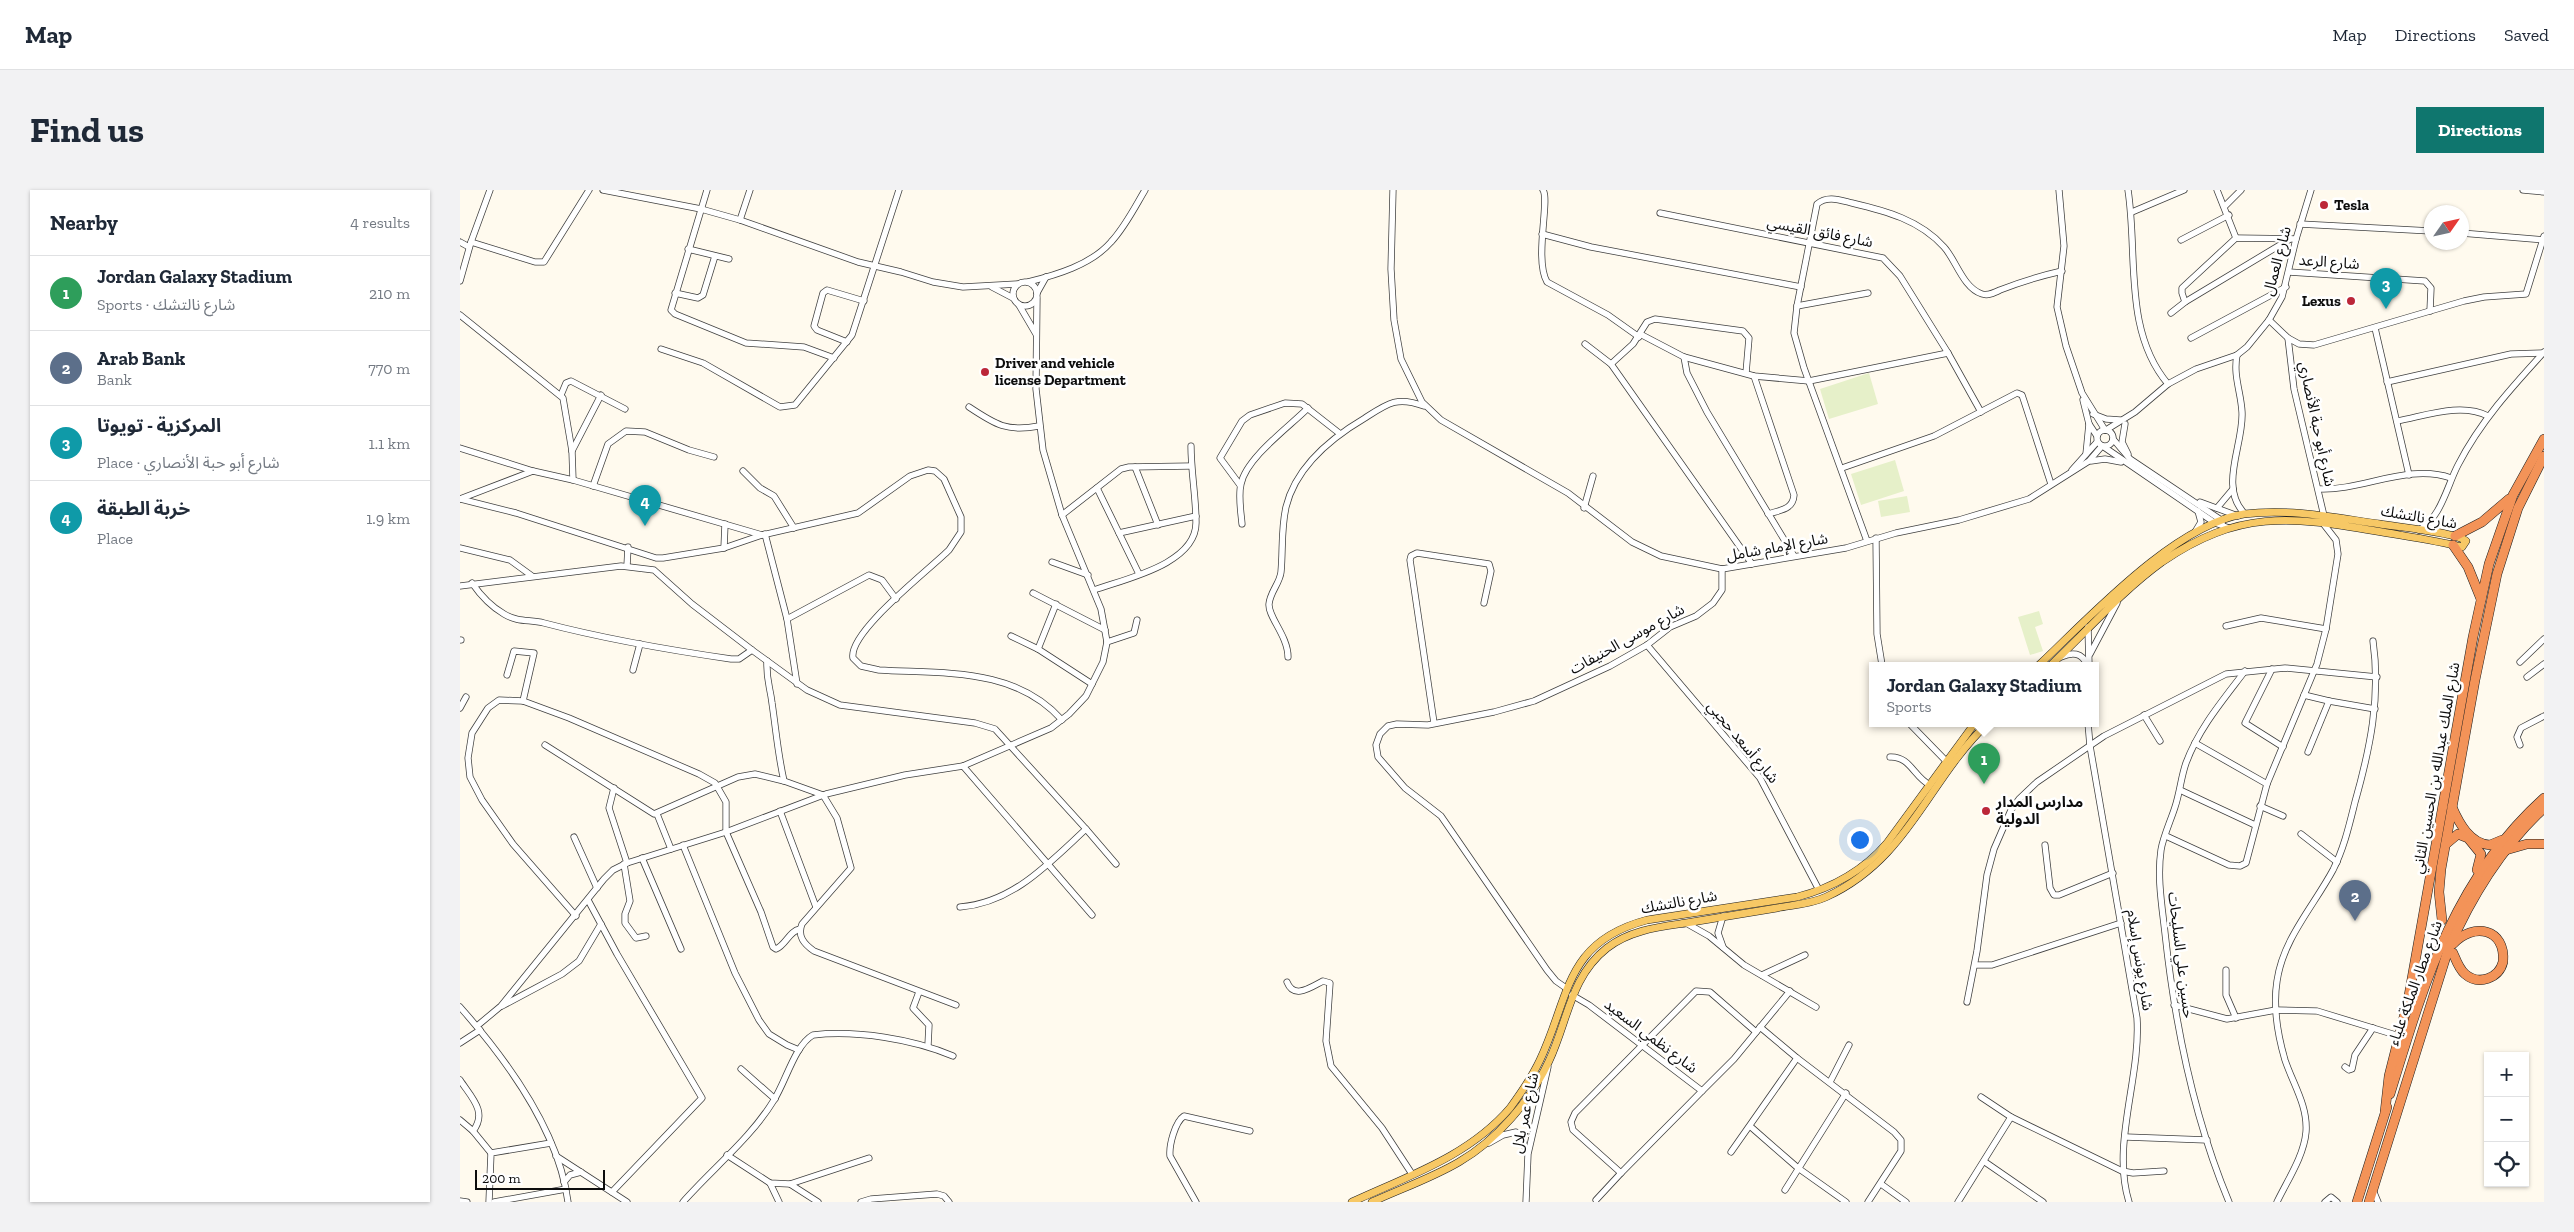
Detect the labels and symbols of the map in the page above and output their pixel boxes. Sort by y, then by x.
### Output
place label: Tesla [2334,196,2370,214]
marker: Tesla [2318,199,2330,211]
north arrow [2424,205,2469,250]
street label: شارع فائق القيسي [1765,213,1875,254]
street label: شارع العمال [2259,224,2298,299]
street label: شارع الرعد [2298,251,2360,276]
pin: 3 [2370,268,2402,309]
place label: Lexus [2302,292,2341,310]
marker: Lexus [2345,295,2357,307]
place label: Driver and vehicle license Department [995,354,1127,389]
street label: شارع أبو حبة الأنصاري [2292,360,2339,489]
marker: Driver and vehicle license Department [979,366,991,378]
pin: 4 [629,485,661,526]
street label: شارع نالتشك [2379,501,2459,536]
street label: شارع الإمام شامل [1725,529,1830,568]
street label: شارع موسى الحنيفات [1567,600,1689,681]
street label: شارع الملك عبدالله بن الحسين الثاني [2409,661,2466,876]
street label: شارع أسعد حجبي [1701,697,1783,789]
pin: 1 [1968,743,2000,784]
place label: مدارس المدار الدولية [1995,793,2083,828]
marker: مدارس المدار الدولية [1980,805,1992,817]
your location [1847,827,1873,853]
pin: 2 [2339,880,2371,921]
street label: شارع نالتشك [1639,886,1719,921]
street label: حسين علي السليحات [2162,891,2198,1020]
street label: شارع يونس إسلام [2120,908,2157,1013]
street label: شارع مطار الملكة علياء [2384,918,2449,1049]
street label: شارع نظمي السعيد [1599,995,1701,1079]
street label: شارع عمر بلال [1508,1071,1545,1155]
scale bar [475,1167,605,1190]

